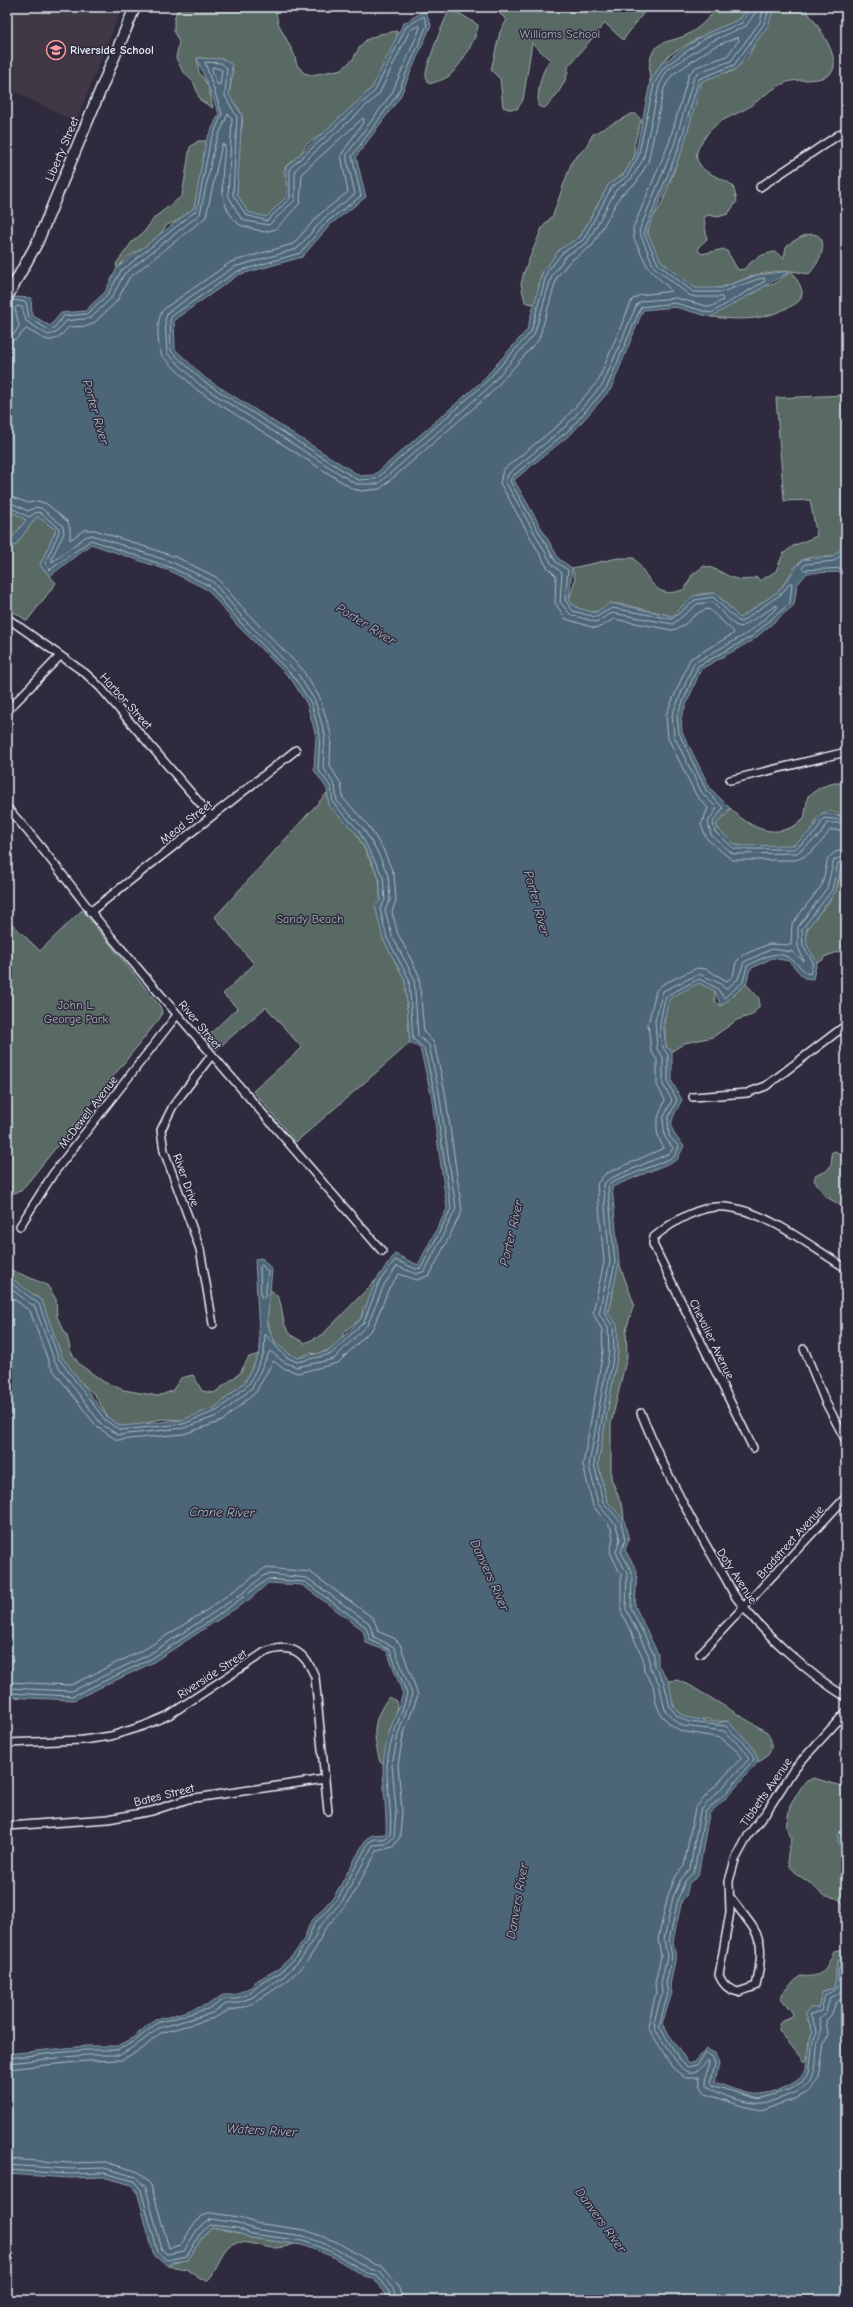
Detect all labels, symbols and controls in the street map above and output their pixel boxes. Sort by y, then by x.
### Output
park label: Williams School [520,27,600,41]
school or university icon: Riverside School [45,39,67,61]
place label: Riverside School [70,43,154,57]
street label: Liberty Street [42,114,82,183]
water label: Porter River [80,378,113,447]
water label: Porter River [334,600,399,649]
street label: Harbor Street [97,670,155,733]
street label: Mead Street [157,797,215,847]
water label: Porter River [521,869,553,938]
park label: Sandy Beach [276,912,344,926]
park label: John L. George Park [44,998,109,1026]
street label: River Street [176,998,225,1053]
street label: McDewell Avenue [55,1073,121,1151]
street label: River Drive [170,1152,202,1208]
water label: Porter River [496,1198,526,1267]
street label: Chevalier Avenue [687,1297,737,1381]
street label: Bradstreet Avenue [754,1503,826,1581]
water label: Crane River [189,1504,256,1520]
water label: Danvers River [468,1537,513,1614]
street label: Doty Avenue [714,1546,760,1606]
street label: Riverside Street [175,1646,250,1702]
street label: Tibbetts Avenue [737,1755,795,1829]
street label: Bates Street [132,1781,196,1809]
water label: Danvers River [503,1861,531,1940]
water label: Waters River [226,2121,298,2139]
water label: Danvers River [572,2185,630,2256]

